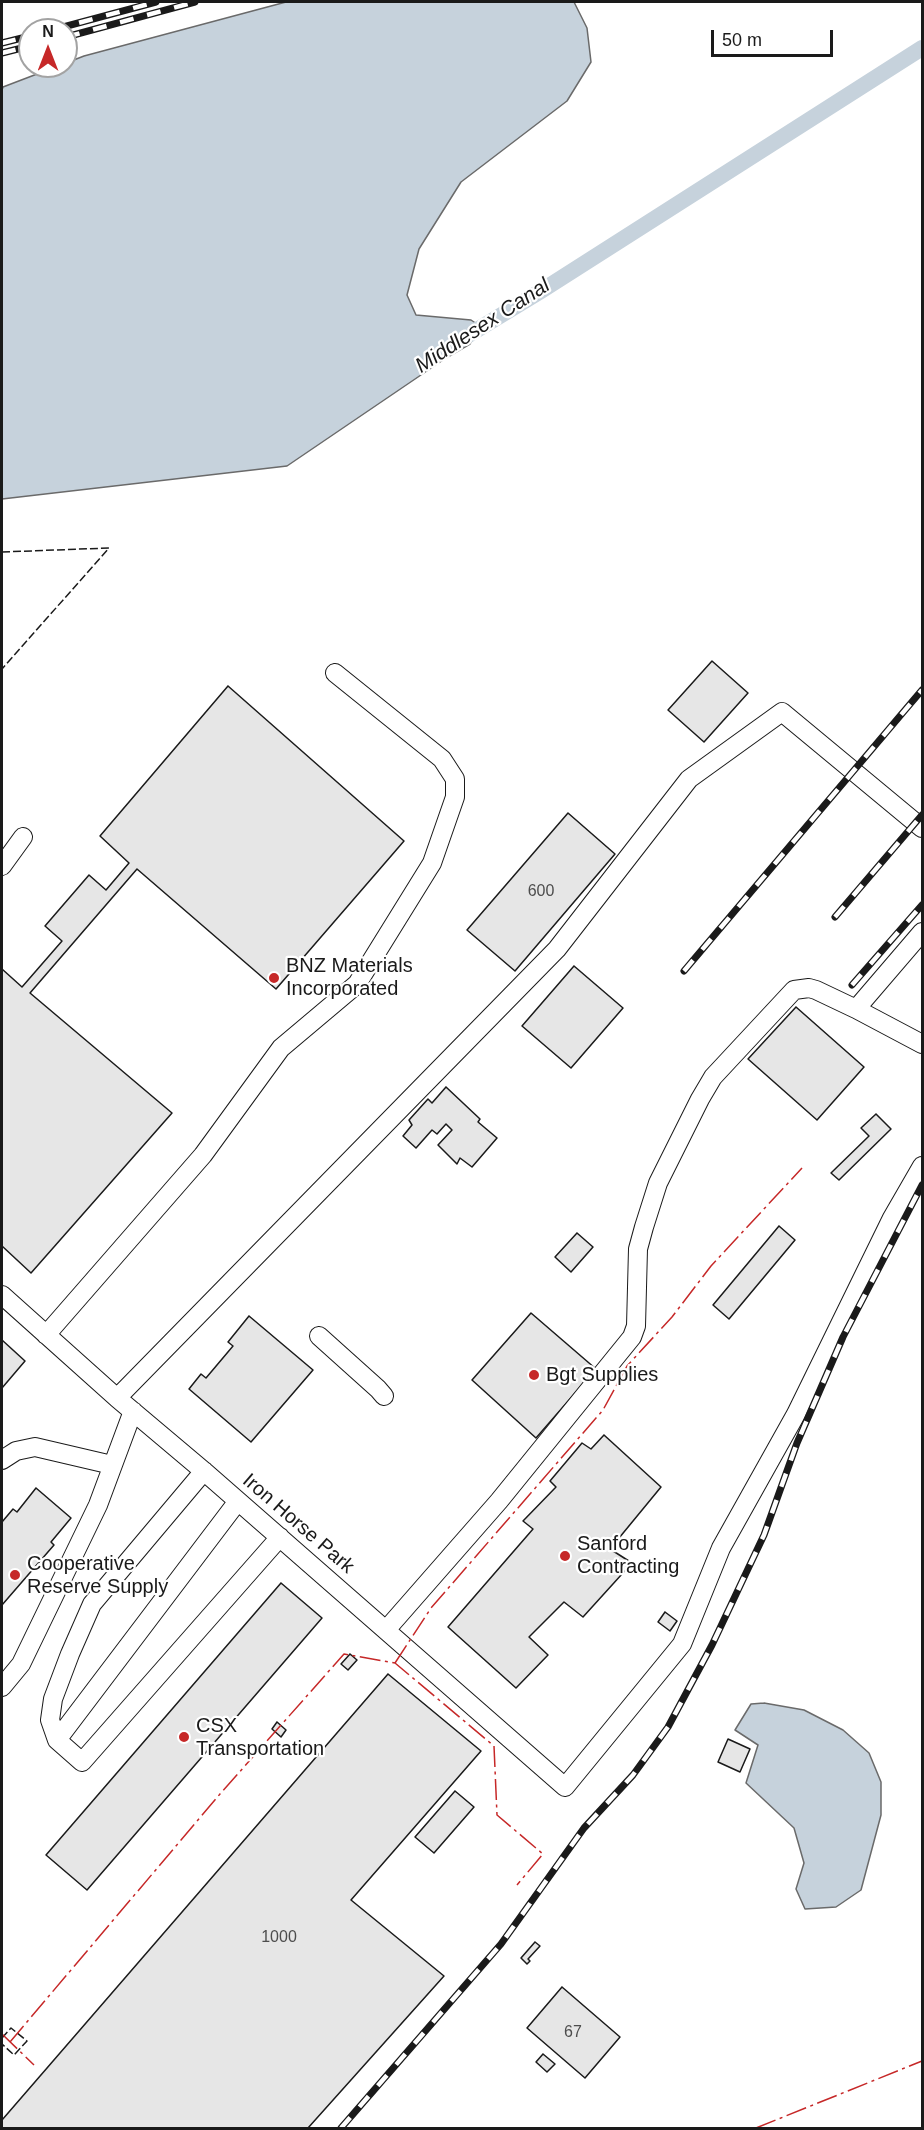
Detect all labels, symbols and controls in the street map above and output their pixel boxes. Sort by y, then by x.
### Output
north arrow [18,18,78,78]
scale bar [714,18,836,56]
text: N [42,23,54,40]
text: 50 m [722,30,762,50]
water label: Middlesex Canal [411,273,555,379]
house number: 600 [528,882,554,902]
place label: BNZ Materials Incorporated [286,954,413,1001]
marker: BNZ Materials Incorporated [267,971,281,985]
place label: Bgt Supplies [546,1363,658,1387]
marker: Bgt Supplies [527,1368,541,1382]
street label: Iron Horse Park [237,1469,359,1579]
place label: Sanford Contracting [577,1532,679,1579]
marker: Sanford Contracting [558,1549,572,1563]
place label: Cooperative Reserve Supply [27,1552,168,1599]
marker: Cooperative Reserve Supply [8,1568,22,1582]
place label: CSX Transportation [196,1714,324,1761]
marker: CSX Transportation [177,1730,191,1744]
house number: 1000 [261,1928,297,1948]
house number: 67 [564,2023,582,2043]

